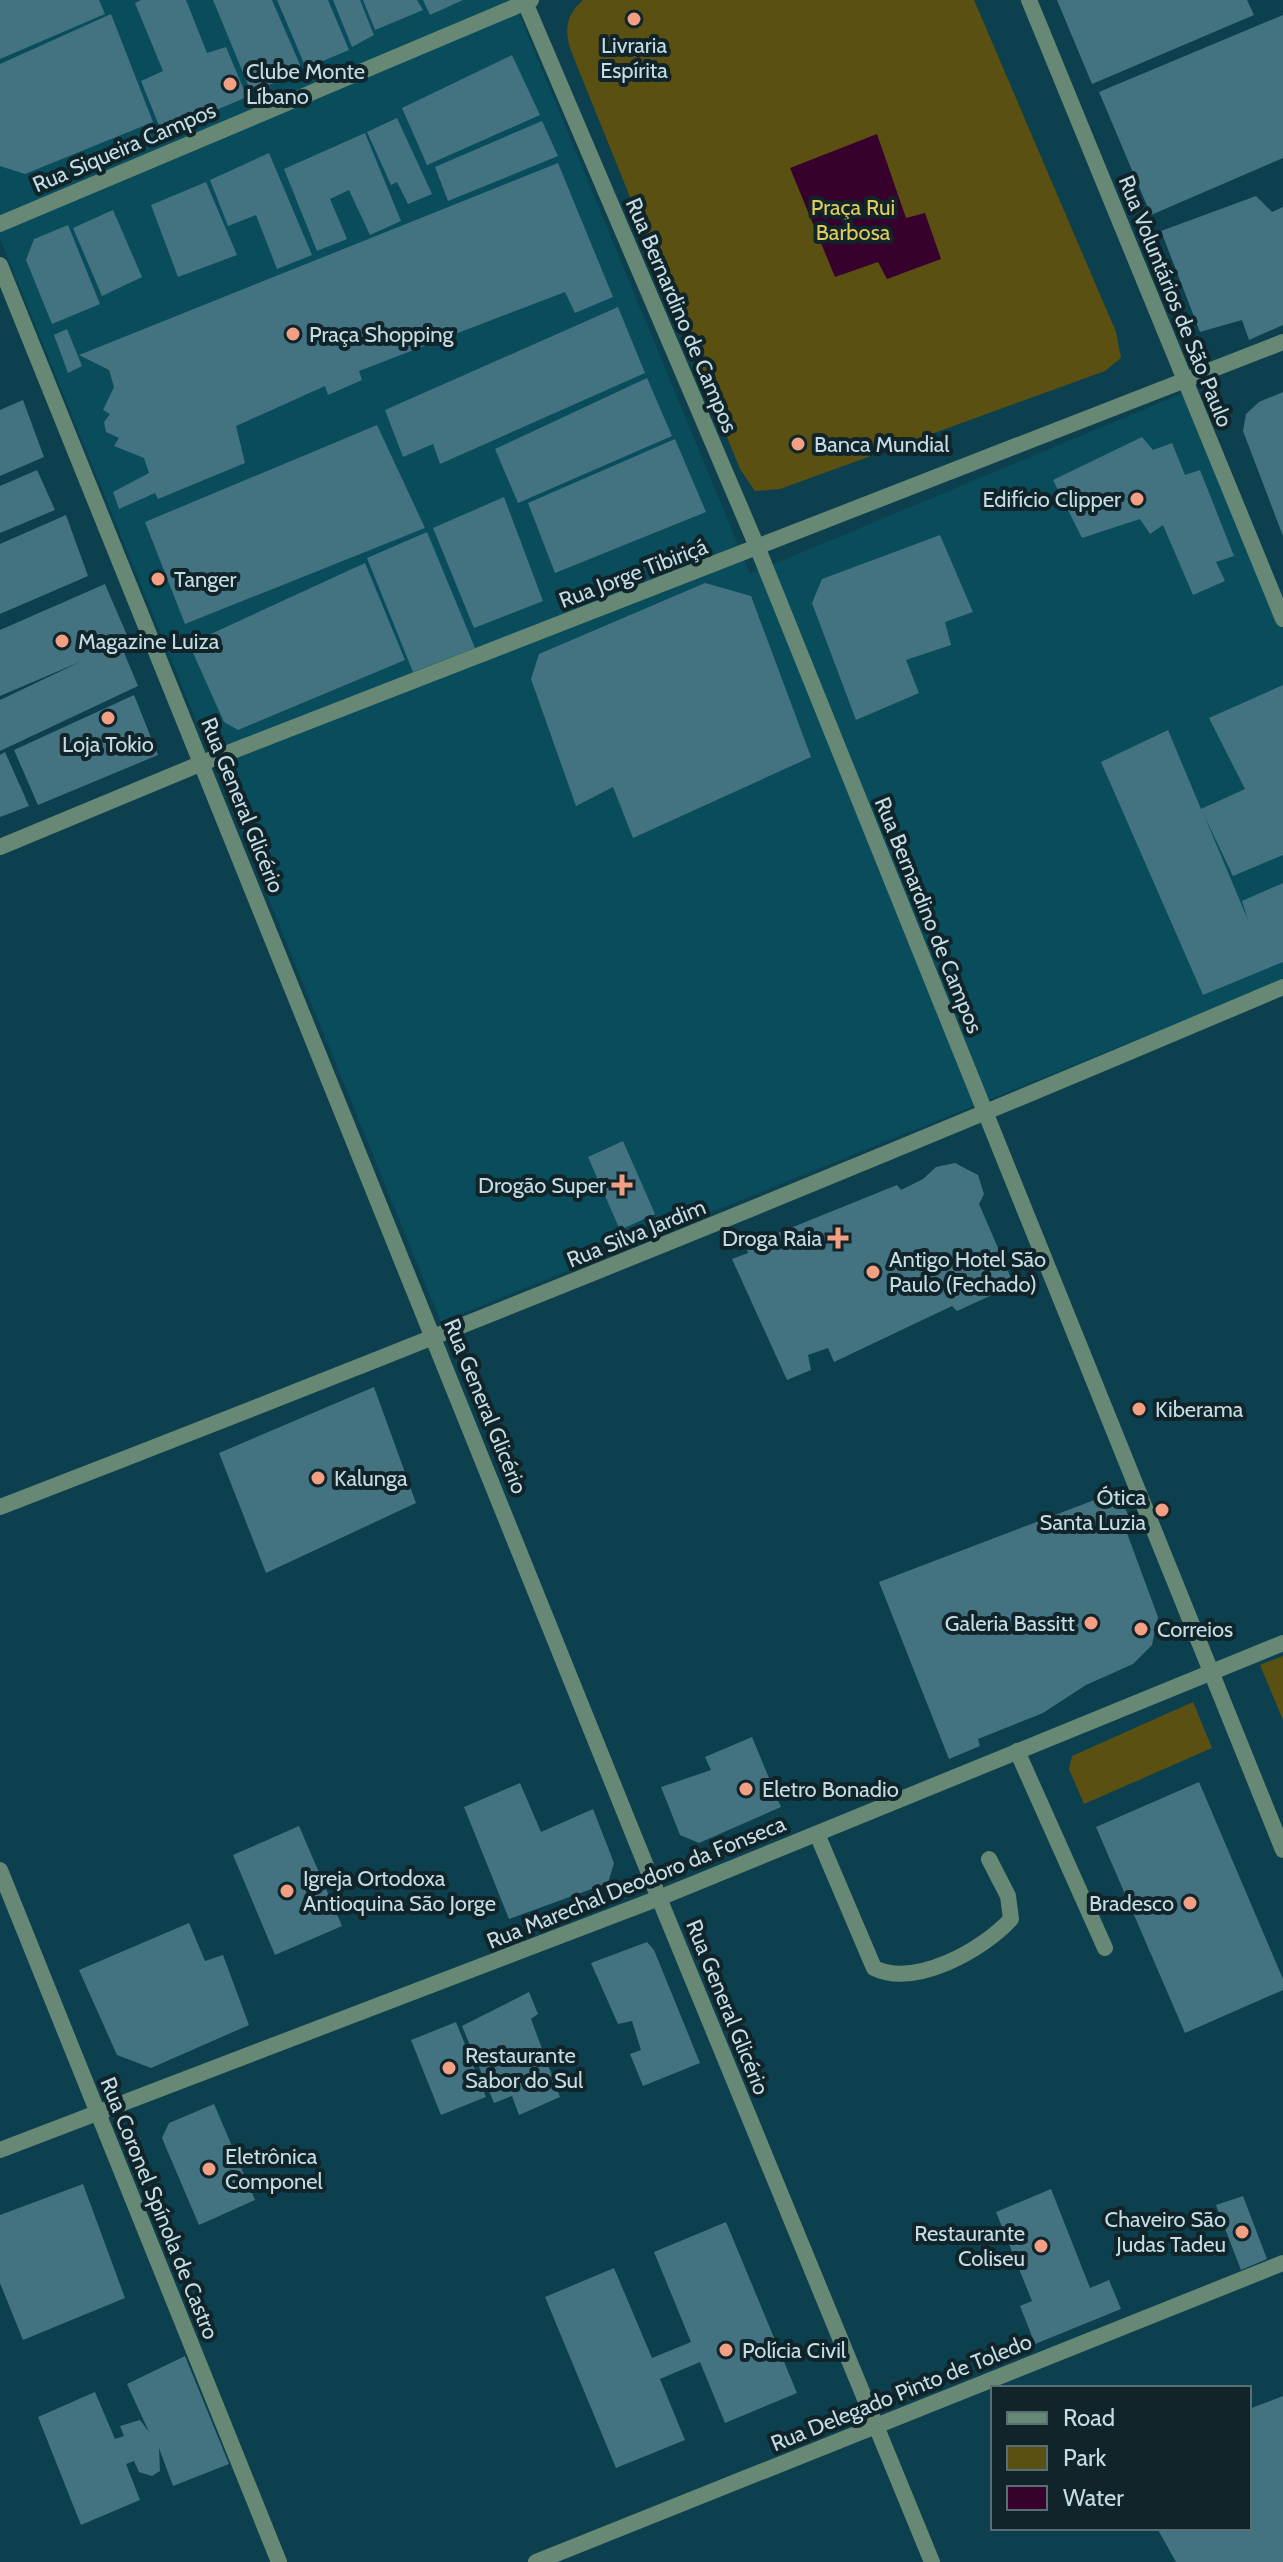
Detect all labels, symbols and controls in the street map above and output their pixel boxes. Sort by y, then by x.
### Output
marker: Livraria Espírita [625,10,643,28]
place label: Livraria Espírita [600,32,668,84]
place label: Clube Monte Líbano [246,58,365,110]
marker: Clube Monte Líbano [221,75,239,93]
street label: Rua Siqueira Campos [29,97,220,198]
street label: Rua Voluntários de São Paulo [1113,171,1238,431]
street label: Rua Bernardino de Campos [620,194,743,437]
park label: Praça Rui Barbosa [811,194,895,246]
place label: Praça Shopping [309,321,454,348]
marker: Praça Shopping [284,325,302,343]
place label: Banca Mundial [814,431,950,458]
marker: Banca Mundial [789,435,807,453]
place label: Edifício Clipper [983,486,1121,513]
marker: Edifício Clipper [1128,490,1146,508]
street label: Rua Jorge Tibiriçá [555,533,712,614]
place label: Tanger [174,566,236,593]
marker: Tanger [149,570,167,588]
place label: Magazine Luiza [78,628,220,655]
marker: Magazine Luiza [53,632,71,650]
marker: Loja Tokio [99,709,117,727]
street label: Rua General Glicério [195,714,290,897]
place label: Loja Tokio [62,731,154,758]
street label: Rua Bernardino de Campos [869,793,988,1037]
place label: Drogão Super [478,1172,606,1199]
marker: Drogão Super [613,1176,631,1194]
street label: Rua Silva Jardim [563,1193,710,1274]
place label: Droga Raia [722,1225,822,1252]
marker: Droga Raia [829,1229,847,1247]
place label: Antigo Hotel São Paulo (Fechado) [889,1246,1046,1298]
marker: Antigo Hotel São Paulo (Fechado) [864,1263,882,1281]
street label: Rua General Glicério [438,1315,533,1498]
place label: Kiberama [1155,1396,1244,1423]
marker: Kiberama [1130,1400,1148,1418]
place label: Kalunga [334,1465,408,1492]
marker: Kalunga [309,1469,327,1487]
place label: Ótica Santa Luzia [1040,1484,1146,1536]
marker: Ótica Santa Luzia [1153,1501,1171,1519]
place label: Galeria Bassitt [945,1610,1076,1637]
marker: Galeria Bassitt [1082,1614,1100,1632]
place label: Correios [1157,1616,1233,1643]
marker: Correios [1132,1620,1150,1638]
place label: Eletro Bonadio [762,1776,899,1803]
marker: Eletro Bonadio [737,1780,755,1798]
street label: Rua Marechal Deodoro da Fonseca [483,1810,790,1955]
place label: Igreja Ortodoxa Antioquina São Jorge [303,1865,496,1917]
marker: Igreja Ortodoxa Antioquina São Jorge [278,1882,296,1900]
place label: Bradesco [1089,1890,1174,1917]
marker: Bradesco [1181,1894,1199,1912]
street label: Rua General Glicério [680,1916,775,2099]
place label: Restaurante Sabor do Sul [465,2042,584,2094]
marker: Restaurante Sabor do Sul [440,2059,458,2077]
street label: Rua Coronel Spínola de Castro [94,2073,225,2343]
place label: Eletrônica Componel [225,2143,324,2195]
marker: Eletrônica Componel [200,2160,218,2178]
place label: Chaveiro São Judas Tadeu [1105,2206,1226,2258]
place label: Restaurante Coliseu [914,2220,1025,2272]
marker: Chaveiro São Judas Tadeu [1233,2223,1251,2241]
marker: Restaurante Coliseu [1032,2237,1050,2255]
street label: Rua Delegado Pinto de Toledo [767,2328,1036,2457]
place label: Polícia Civil [742,2337,847,2364]
marker: Polícia Civil [717,2341,735,2359]
legend [991,2386,1251,2530]
text: Road [1063,2403,1115,2432]
text: Park [1063,2443,1106,2472]
text: Water [1063,2483,1124,2512]

